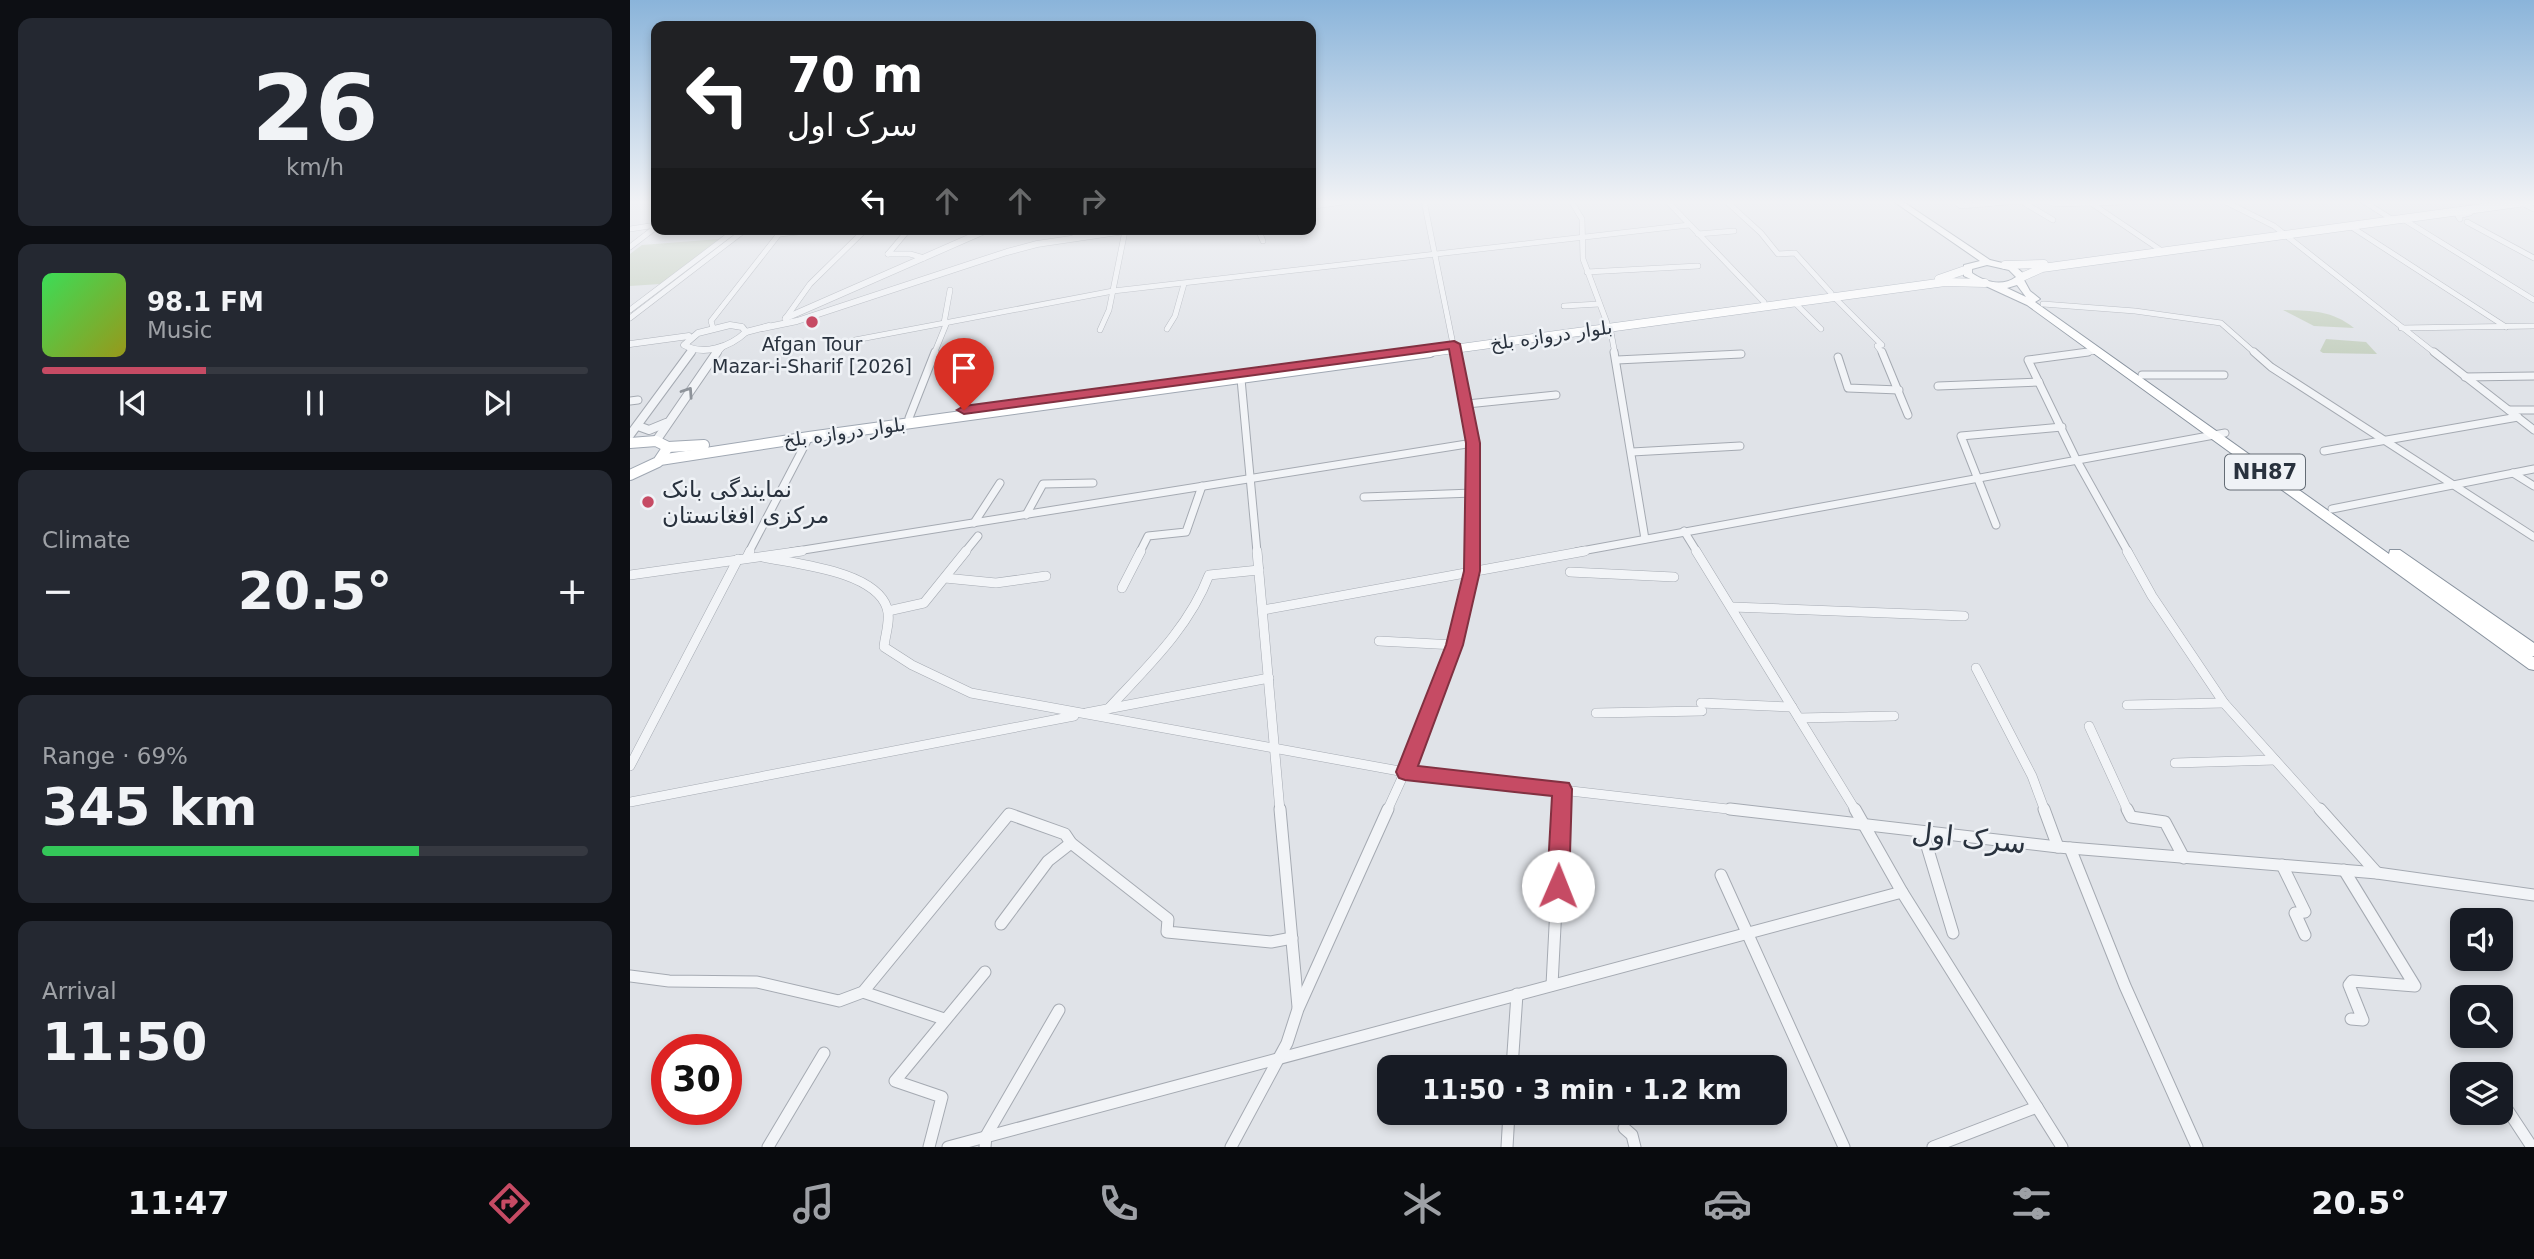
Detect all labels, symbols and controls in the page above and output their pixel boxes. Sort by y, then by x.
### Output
text: 70 m [787,47,923,104]
icon: left [672,49,763,140]
text: 26 [252,56,378,161]
text: سرک اول [787,106,918,144]
text: km/h [286,154,344,180]
icon: left [855,182,893,220]
icon: ahead [928,182,966,220]
icon: ahead [1001,182,1039,220]
icon: right [1074,182,1112,220]
text: 98.1 FM [147,287,264,317]
marker: Afgan Tour Mazar-i-Sharif [2026] [804,314,820,330]
street label: بلوار دروازه بلخ [1489,316,1614,355]
text: Music [147,317,212,343]
place label: Afgan Tour Mazar-i-Sharif [2026] [712,333,912,377]
pin [934,338,994,410]
icon: arrive [945,349,983,387]
icon: previous [114,384,152,422]
icon: pause [296,384,334,422]
icon: next [478,384,516,422]
one-way arrow [680,387,692,400]
street label: بلوار دروازه بلخ [782,413,907,452]
road number: NH87 [2225,454,2305,490]
place label: نمایندگی بانک مرکزی افغانستان [662,476,829,529]
marker: نمایندگی بانک مرکزی افغانستان [640,494,656,510]
text: Climate [42,527,131,553]
text: 20.5° [238,561,392,621]
text: − [42,569,74,613]
text: + [556,569,588,613]
text: Range · 69% [42,743,188,769]
text: 345 km [42,777,257,837]
street label: سرک اول [1910,816,2028,860]
position arrow [1521,849,1595,923]
map controls [2450,908,2513,1125]
button: sound [2450,908,2513,971]
text: Arrival [42,978,117,1004]
button: search [2450,985,2513,1048]
text: 11:50 [42,1012,208,1072]
speed limit sign: 30 [651,1034,742,1125]
button: layers [2450,1062,2513,1125]
text: 11:50 · 3 min · 1.2 km [1422,1075,1742,1105]
icon: directions [485,1179,534,1228]
icon: music [789,1179,838,1228]
icon: phone [1094,1179,1143,1228]
icon: climate [1398,1179,1447,1228]
icon: car [1703,1179,1752,1228]
icon: filters [2007,1179,2056,1228]
text: 11:47 [128,1184,230,1222]
text: 20.5° [2311,1184,2406,1222]

